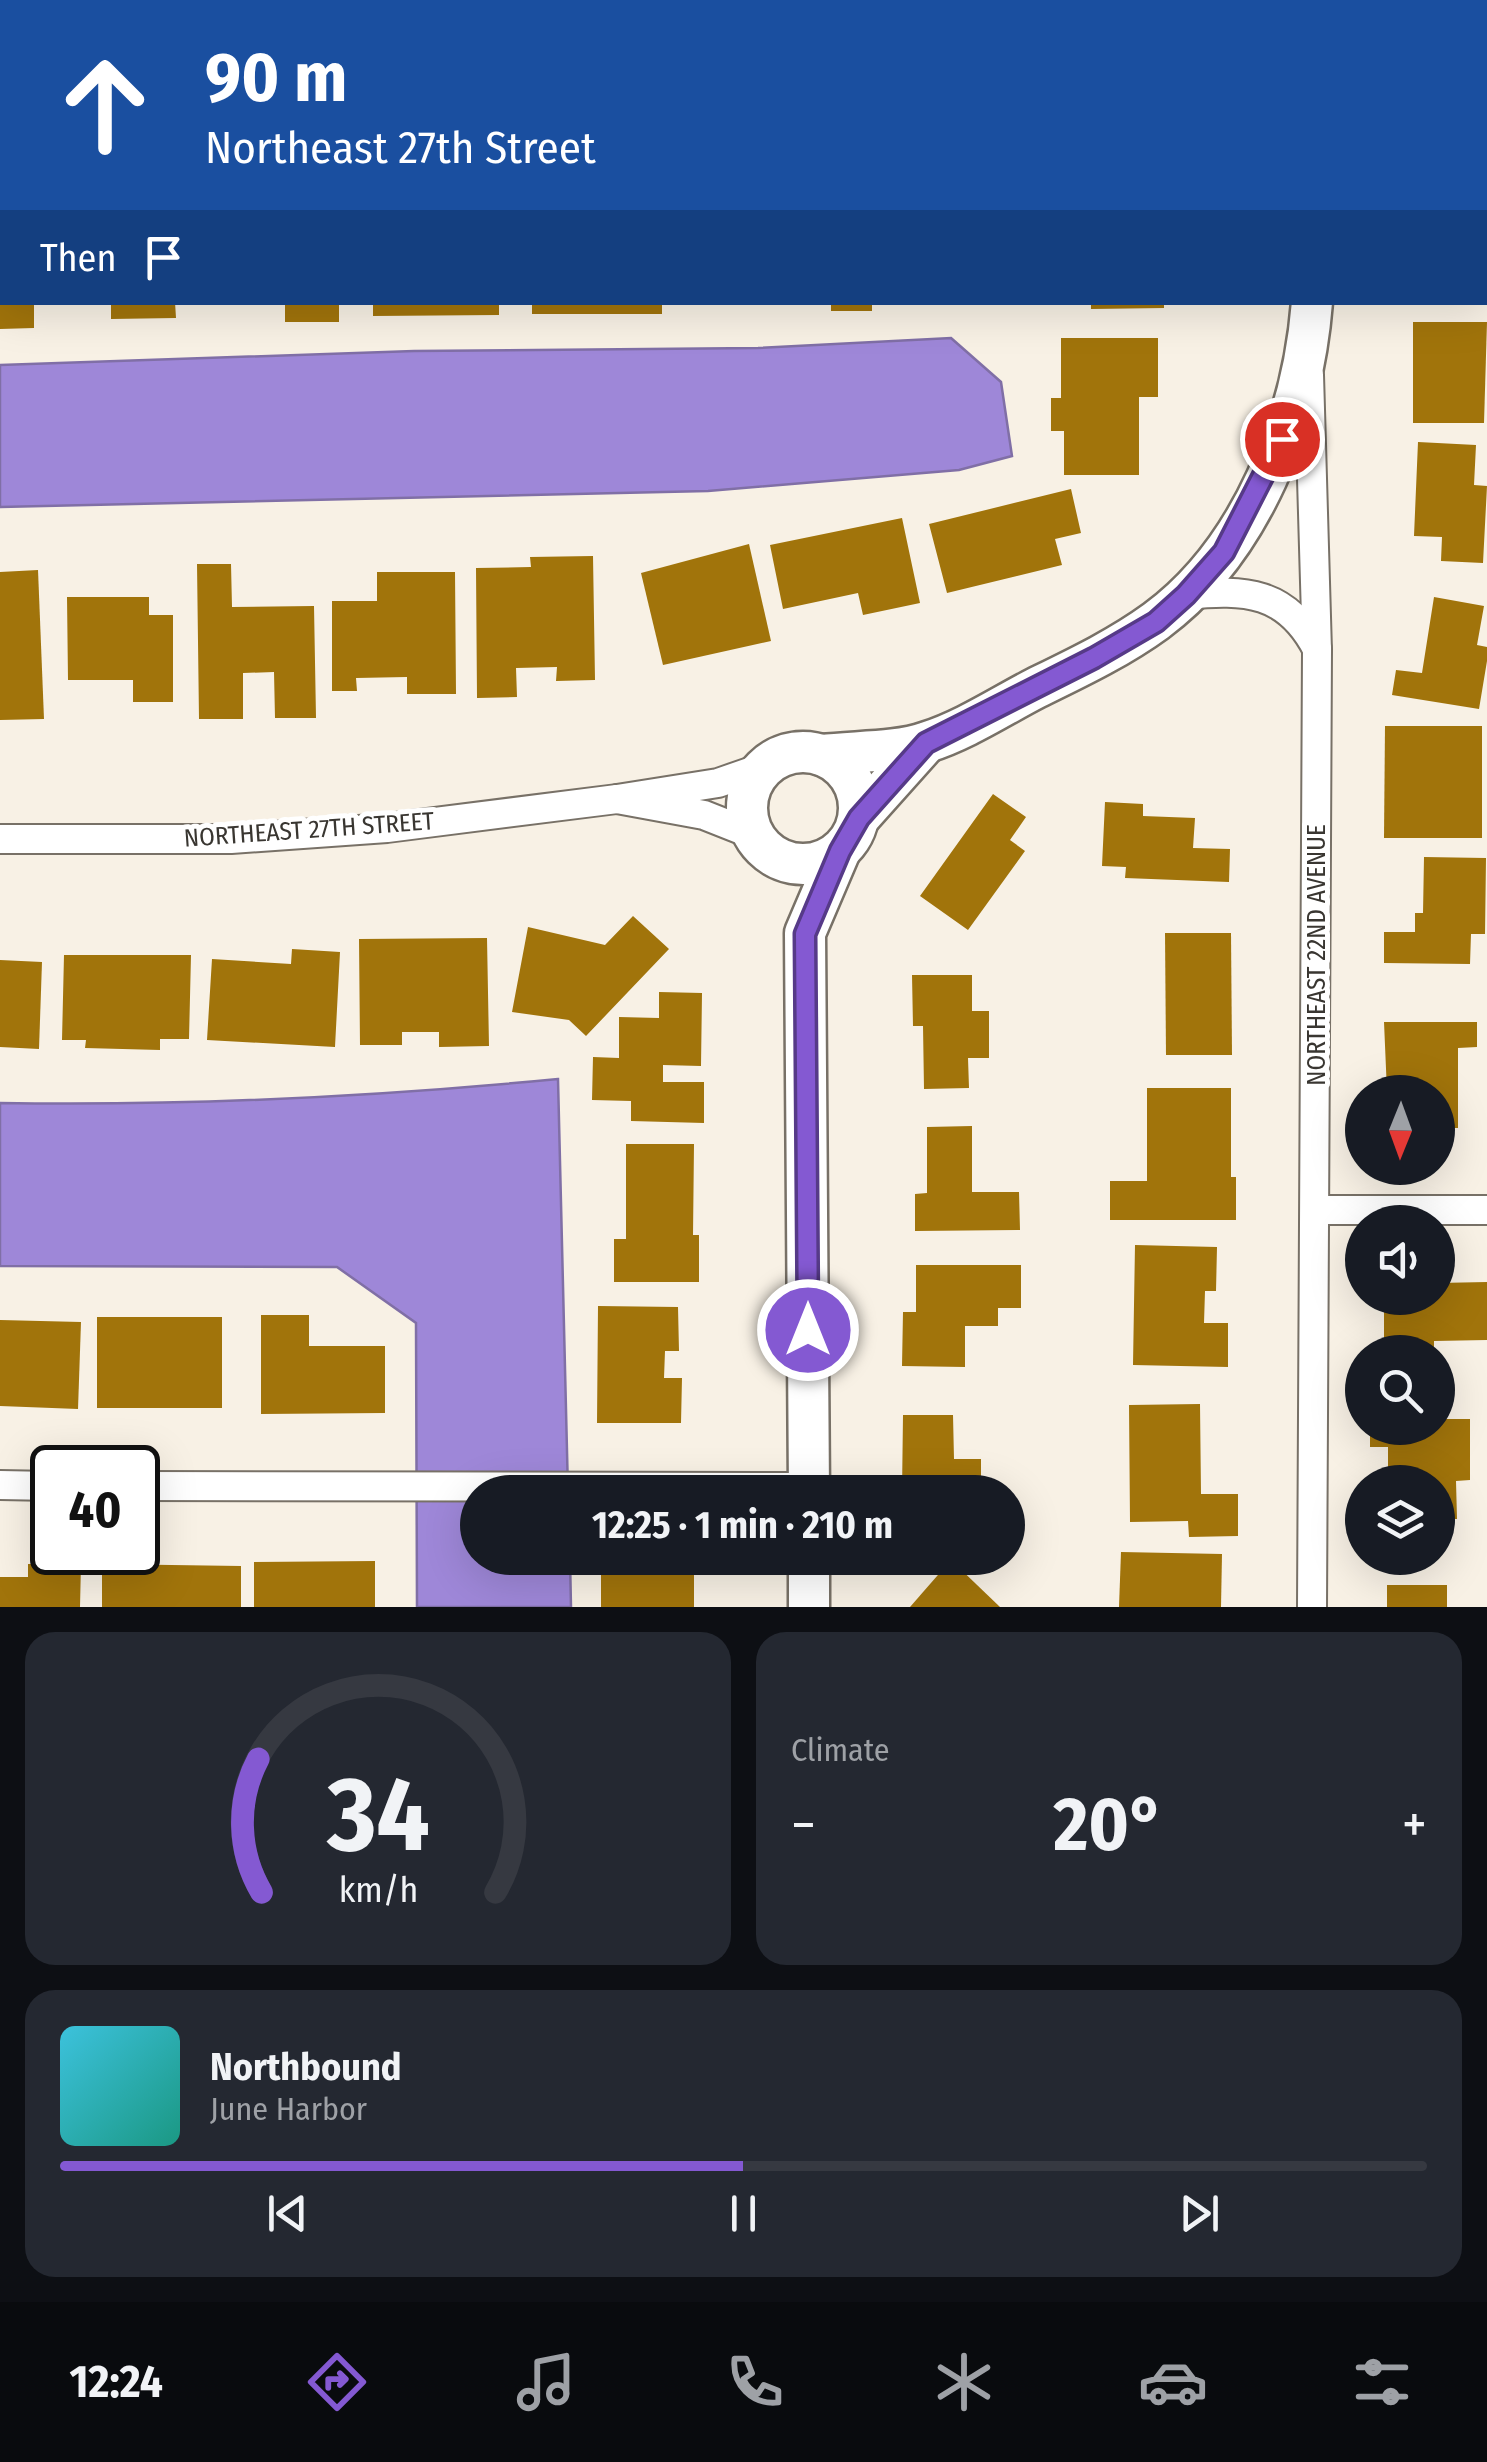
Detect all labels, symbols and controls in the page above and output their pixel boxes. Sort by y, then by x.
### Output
text: 90 m [205,36,347,120]
icon: ahead [40,40,170,170]
text: Northeast 27th Street [205,121,596,175]
icon: arrive [136,230,191,285]
text: Then [40,235,116,281]
pin [1240,397,1325,482]
icon: arrive [1255,412,1310,467]
street label: NORTHEAST 27TH STREET [183,806,435,854]
street label: NORTHEAST 22ND AVENUE [1302,824,1332,1086]
north arrow [1345,1075,1455,1185]
map controls [1345,1075,1455,1575]
button: sound [1345,1205,1455,1315]
position arrow [756,1278,860,1382]
button: search [1345,1335,1455,1445]
speed limit sign: 40 [30,1445,160,1575]
button: layers [1345,1465,1455,1575]
text: 12:25 · 1 min · 210 m [592,1502,893,1548]
text: Climate [791,1731,890,1769]
text: 34 [326,1753,429,1878]
text: 20° [1054,1780,1164,1870]
text: − [791,1792,816,1858]
text: + [1402,1792,1427,1858]
text: km/h [338,1869,418,1911]
text: Northbound [210,2044,402,2090]
text: June Harbor [210,2090,367,2128]
icon: previous [260,2186,315,2241]
icon: pause [716,2186,771,2241]
icon: next [1172,2186,1227,2241]
icon: directions [302,2347,372,2417]
icon: music [511,2347,581,2417]
icon: phone [720,2347,790,2417]
icon: climate [929,2347,999,2417]
icon: car [1138,2347,1208,2417]
icon: filters [1347,2347,1417,2417]
text: 12:24 [70,2355,163,2409]

